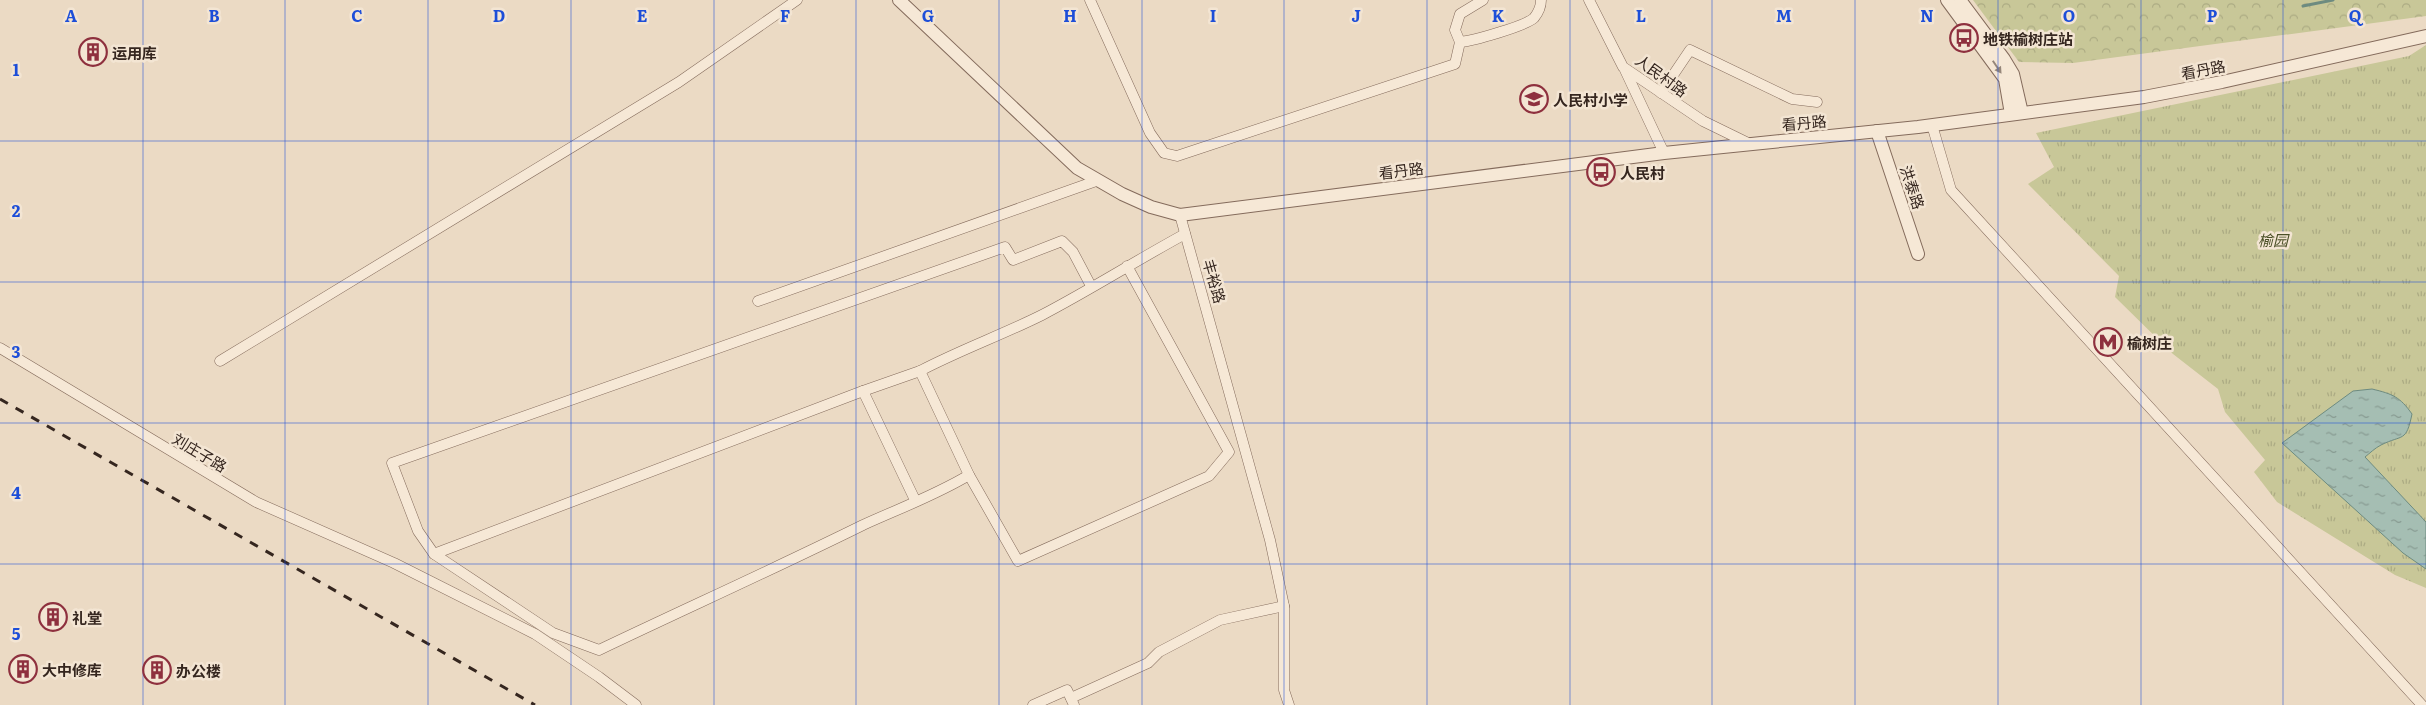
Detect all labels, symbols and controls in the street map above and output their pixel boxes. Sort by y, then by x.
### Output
text: A [65,3,77,27]
text: B [208,3,220,27]
text: C [351,3,363,27]
text: D [493,3,505,27]
text: E [637,3,648,27]
text: F [780,3,790,27]
text: G [922,3,934,27]
text: H [1063,3,1077,27]
text: I [1210,3,1216,27]
text: J [1351,3,1361,27]
text: K [1492,3,1505,27]
text: L [1636,3,1646,27]
text: M [1776,3,1792,27]
text: N [1920,3,1934,27]
text: O [2063,3,2075,27]
text: P [2207,3,2218,27]
text: Q [2349,3,2364,27]
bus stop icon: 地铁榆树庄站 [1949,23,1979,53]
place label: 地铁榆树庄站 [1983,27,2073,50]
building icon: 运用库 [78,37,108,67]
place label: 运用库 [112,41,157,64]
street label: 人民村路 [1631,48,1693,102]
street label: 看丹路 [2179,53,2227,85]
text: 1 [13,57,20,81]
one-way arrow [1992,60,2002,74]
school or university icon: 人民村小学 [1519,84,1549,114]
place label: 人民村小学 [1553,88,1628,111]
street label: 看丹路 [1781,109,1827,135]
street label: 看丹路 [1377,156,1425,184]
bus stop icon: 人民村 [1586,157,1616,187]
place label: 人民村 [1620,161,1665,184]
street label: 洪泰路 [1895,162,1931,212]
text: 2 [12,198,21,222]
park label: 榆园 [2258,228,2290,251]
street label: 丰裕路 [1198,256,1232,306]
metro station icon: 榆树庄 [2093,327,2123,357]
place label: 榆树庄 [2127,331,2172,354]
text: 3 [12,339,21,363]
street label: 刘庄子路 [168,427,232,477]
text: 4 [11,480,21,504]
building icon: 礼堂 [38,602,68,632]
place label: 礼堂 [72,606,102,629]
text: 5 [12,621,21,645]
building icon: 大中修库 [8,654,38,684]
building icon: 办公楼 [142,655,172,685]
place label: 大中修库 [42,658,102,681]
place label: 办公楼 [176,659,221,682]

